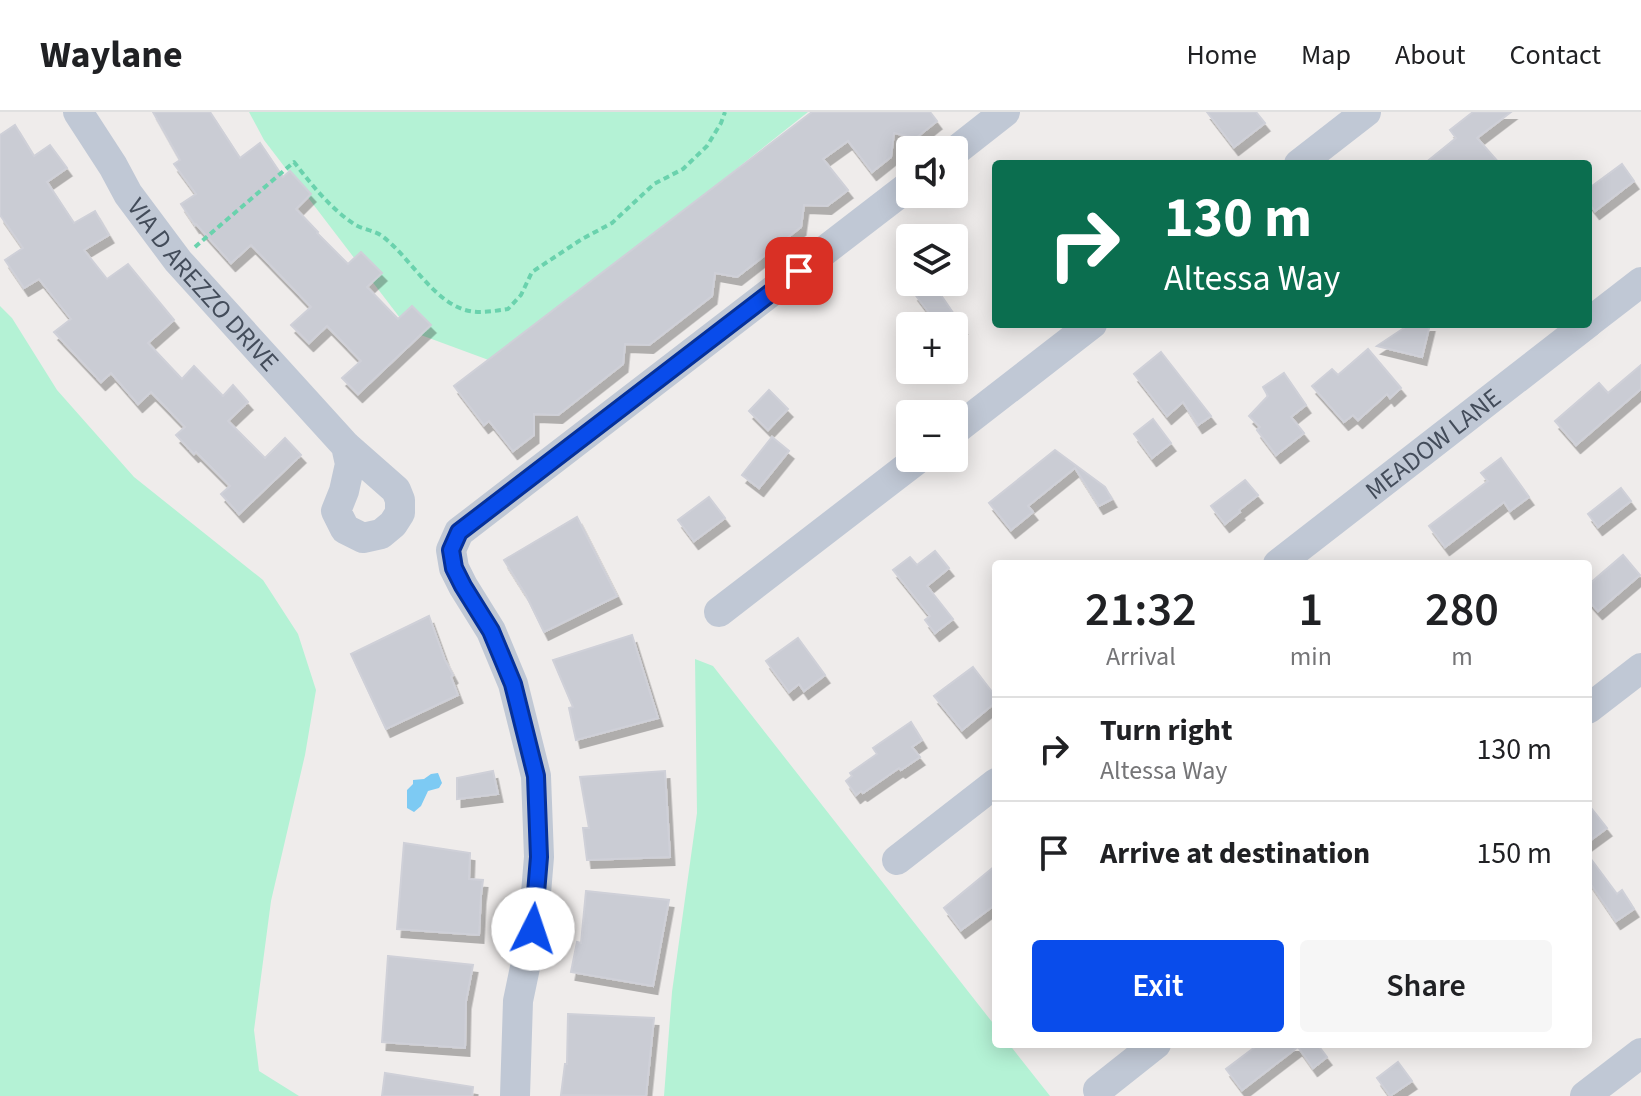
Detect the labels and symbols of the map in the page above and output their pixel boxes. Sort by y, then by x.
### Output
street label: VIA D AREZZO DRIVE [118,190,288,380]
pin [765,237,833,305]
street label: MEADOW LANE [1357,380,1509,509]
position arrow [491,887,575,971]

